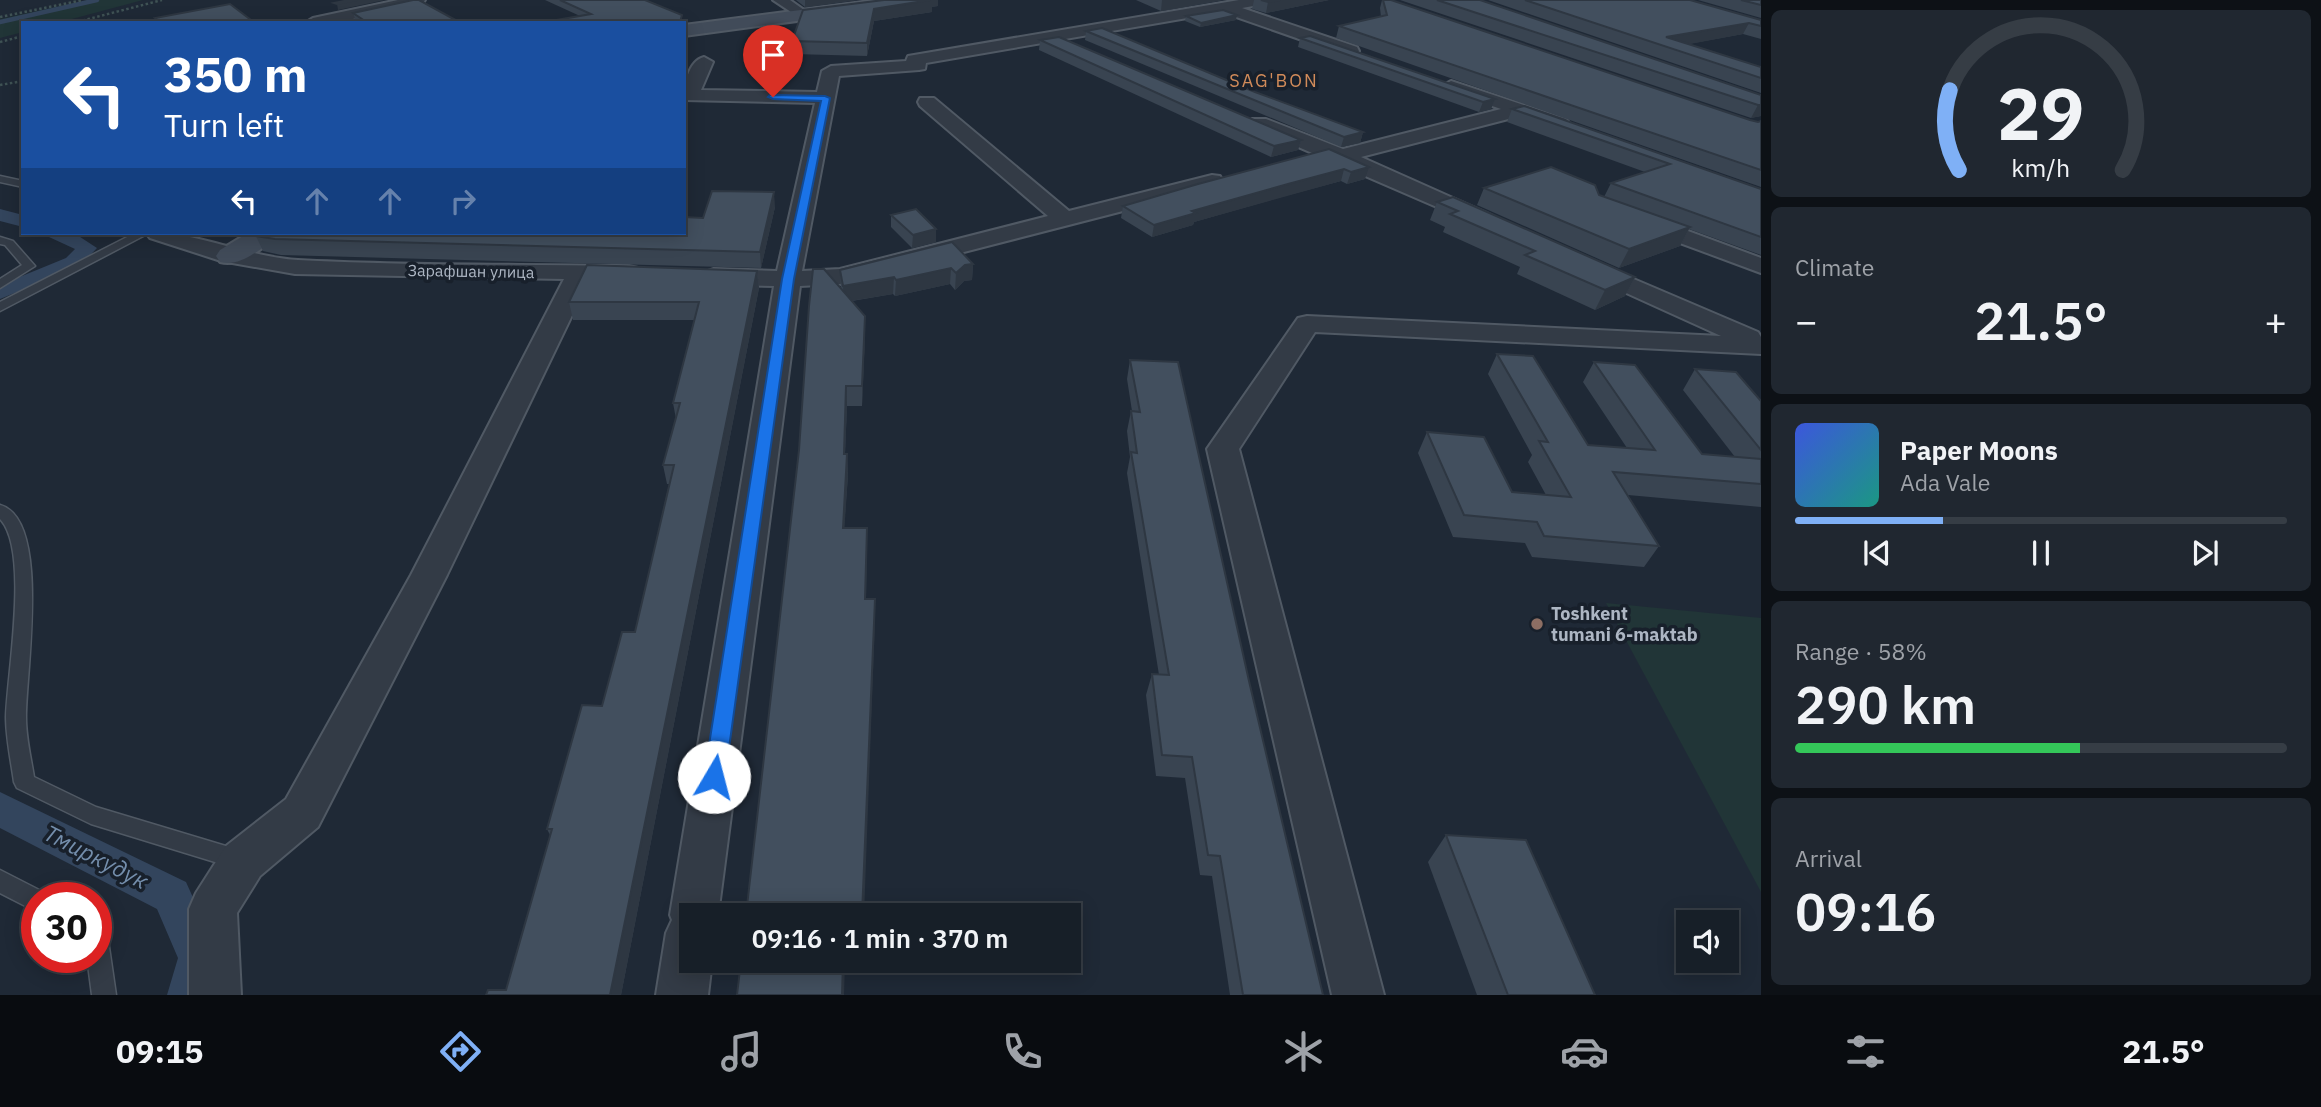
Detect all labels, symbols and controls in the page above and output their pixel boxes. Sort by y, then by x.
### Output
pin [743,25,803,97]
icon: arrive [754,36,792,74]
text: 350 m [164,42,308,105]
icon: left [49,49,140,140]
text: 29 [1997,65,2085,160]
district label: SAG'BON [1229,69,1319,92]
text: Turn left [164,104,284,146]
text: km/h [2012,150,2070,183]
icon: left [225,182,263,220]
icon: ahead [298,182,336,220]
icon: ahead [371,182,409,220]
icon: right [444,182,482,220]
text: Climate [1795,252,1874,282]
street label: Зарафшан улица [407,260,535,282]
text: 21.5° [1974,287,2108,354]
text: − [1795,296,1818,345]
text: + [2264,296,2287,345]
text: Paper Moons [1900,433,2058,467]
text: Ada Vale [1900,467,1990,497]
icon: previous [1858,534,1896,572]
icon: pause [2022,534,2060,572]
icon: next [2186,534,2224,572]
place label: Toshkent tumani 6-maktab [1551,602,1698,646]
marker: Toshkent tumani 6-maktab [1529,616,1545,632]
text: Range · 58% [1795,636,1927,666]
text: 290 km [1795,671,1976,738]
position arrow [677,740,751,814]
water label: Тмиркудук [39,817,154,895]
text: Arrival [1795,843,1862,873]
text: 09:16 [1795,878,1936,945]
speed limit sign: 30 [21,882,112,973]
map controls [1676,910,1739,973]
button: sound [1676,910,1739,973]
text: 09:16 · 1 min · 370 m [752,921,1008,955]
icon: directions [436,1027,485,1076]
icon: music [717,1027,766,1076]
icon: phone [998,1027,1047,1076]
icon: climate [1279,1027,1328,1076]
icon: car [1560,1027,1609,1076]
icon: filters [1841,1027,1890,1076]
text: 09:15 [116,1030,203,1072]
text: 21.5° [2122,1030,2205,1072]

